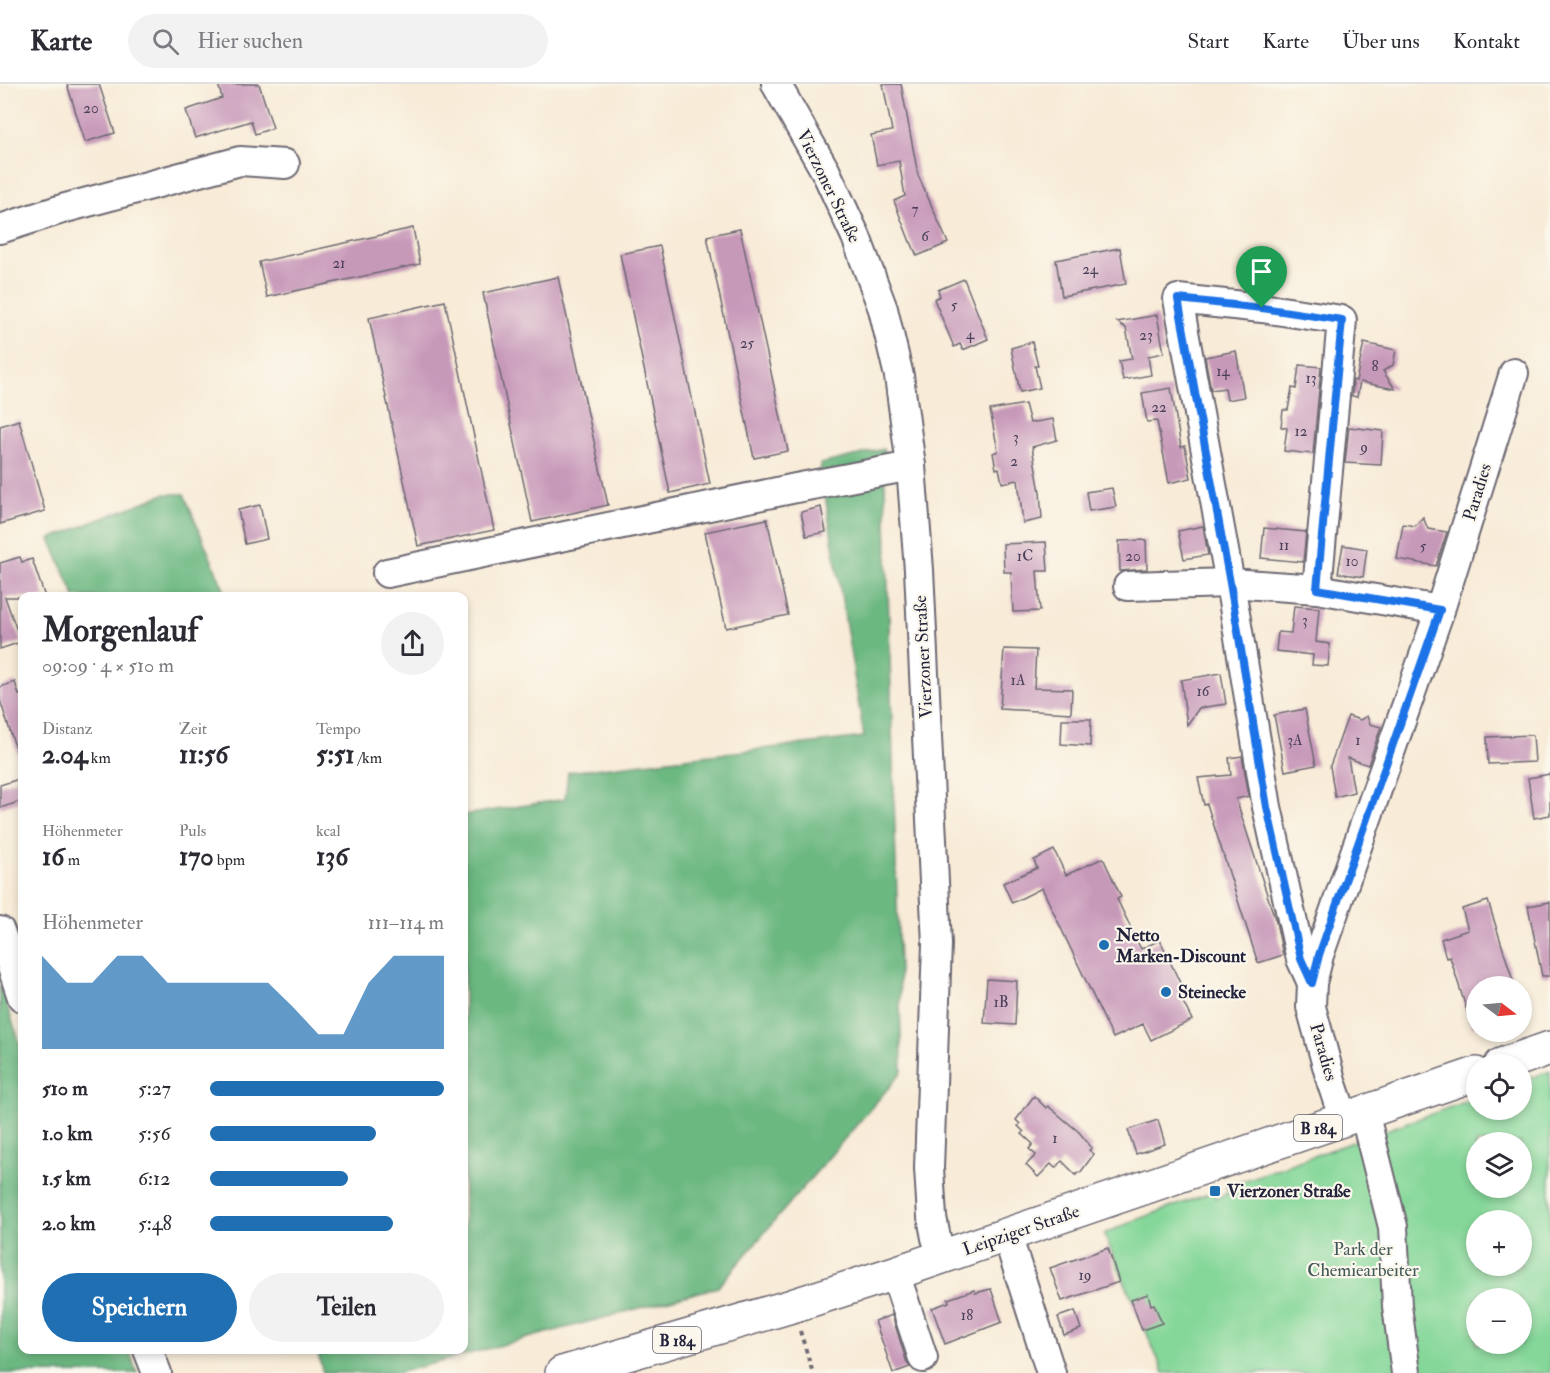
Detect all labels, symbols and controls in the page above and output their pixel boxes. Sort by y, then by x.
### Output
search box [128,14,548,68]
text: Karte [30,24,92,59]
icon: search [149,25,182,58]
text: Hier suchen [197,27,303,55]
text: Start [1187,28,1229,55]
text: Karte [1262,28,1309,55]
text: Über uns [1342,28,1420,55]
text: Kontakt [1453,28,1520,55]
house number: 20 [83,99,99,118]
street label: Vierzoner Straße [791,126,866,247]
house number: 7 [912,200,919,219]
house number: 6 [921,227,930,246]
pin [1236,246,1287,308]
house number: 21 [333,254,345,273]
icon: arrive [1245,255,1278,288]
house number: 24 [1082,260,1099,279]
house number: 5 [951,296,958,315]
house number: 4 [966,325,975,344]
house number: 23 [1139,326,1153,345]
house number: 25 [740,334,754,353]
house number: 8 [1371,357,1379,376]
house number: 14 [1216,362,1231,381]
house number: 13 [1305,369,1317,388]
house number: 22 [1151,398,1167,417]
house number: 12 [1295,422,1308,441]
house number: 3 [1013,428,1019,447]
house number: 9 [1359,438,1368,457]
house number: 2 [1010,452,1018,471]
street label: Paradies [1458,461,1497,524]
house number: 11 [1279,536,1289,555]
house number: 5 [1420,537,1427,556]
house number: 1C [1017,547,1033,566]
house number: 20 [1125,547,1141,566]
house number: 10 [1346,552,1358,571]
street label: Vierzoner Straße [909,594,938,719]
text: Morgenlauf [42,610,198,651]
house number: 3 [1302,611,1308,630]
button: share [381,612,444,675]
text: 09:09 · 4 × 510 m [42,653,174,678]
house number: 1A [1011,671,1026,690]
house number: 16 [1197,682,1211,701]
text: Distanz [42,719,93,739]
text: Zeit [179,719,207,739]
text: Tempo [316,719,361,739]
house number: 3A [1287,731,1303,750]
house number: 1 [1355,731,1361,750]
text: 2.04 [42,739,88,771]
text: 11:56 [179,739,228,771]
text: 5:51 [316,739,355,771]
text: km [88,748,111,768]
text: /km [355,748,382,768]
text: Höhenmeter [42,821,123,841]
text: Puls [179,821,206,841]
text: kcal [316,821,341,841]
text: 16 [42,841,64,873]
text: 170 [179,841,213,873]
text: 136 [316,841,348,873]
text: m [64,850,80,870]
text: bpm [213,850,245,870]
text: Höhenmeter [42,910,143,935]
text: 111–114 m [368,910,444,935]
place label: Netto Marken-Discount [1115,924,1246,968]
marker: Netto Marken-Discount [1097,938,1111,952]
north arrow [1466,976,1532,1042]
map controls [1466,976,1532,1354]
place label: Steinecke [1178,981,1247,1004]
marker: Steinecke [1159,985,1173,999]
house number: 1B [993,993,1009,1012]
street label: Paradies [1304,1021,1343,1084]
button: locate [1466,1054,1532,1120]
text: 510 m [42,1076,88,1101]
text: 5:27 [138,1076,171,1101]
road number: B 184 [1294,1115,1342,1141]
text: 1.0 km [42,1121,93,1146]
text: 5:56 [138,1121,171,1146]
house number: 1 [1052,1129,1058,1148]
button: layers [1466,1132,1532,1198]
text: 1.5 km [42,1166,91,1191]
text: 6:12 [138,1166,170,1191]
place label: Vierzoner Straße [1226,1180,1351,1203]
marker: Vierzoner Straße [1208,1184,1222,1198]
street label: Leipziger Straße [960,1200,1083,1261]
button: + [1466,1210,1532,1276]
text: 2.0 km [42,1211,96,1236]
text: 5:48 [138,1211,172,1236]
park label: Park der Chemiearbeiter [1307,1238,1419,1282]
house number: 19 [1079,1266,1091,1285]
button: Speichern [42,1273,237,1342]
button: Teilen [249,1273,444,1342]
button: − [1466,1288,1532,1354]
house number: 18 [961,1306,973,1325]
road number: B 184 [653,1327,701,1353]

